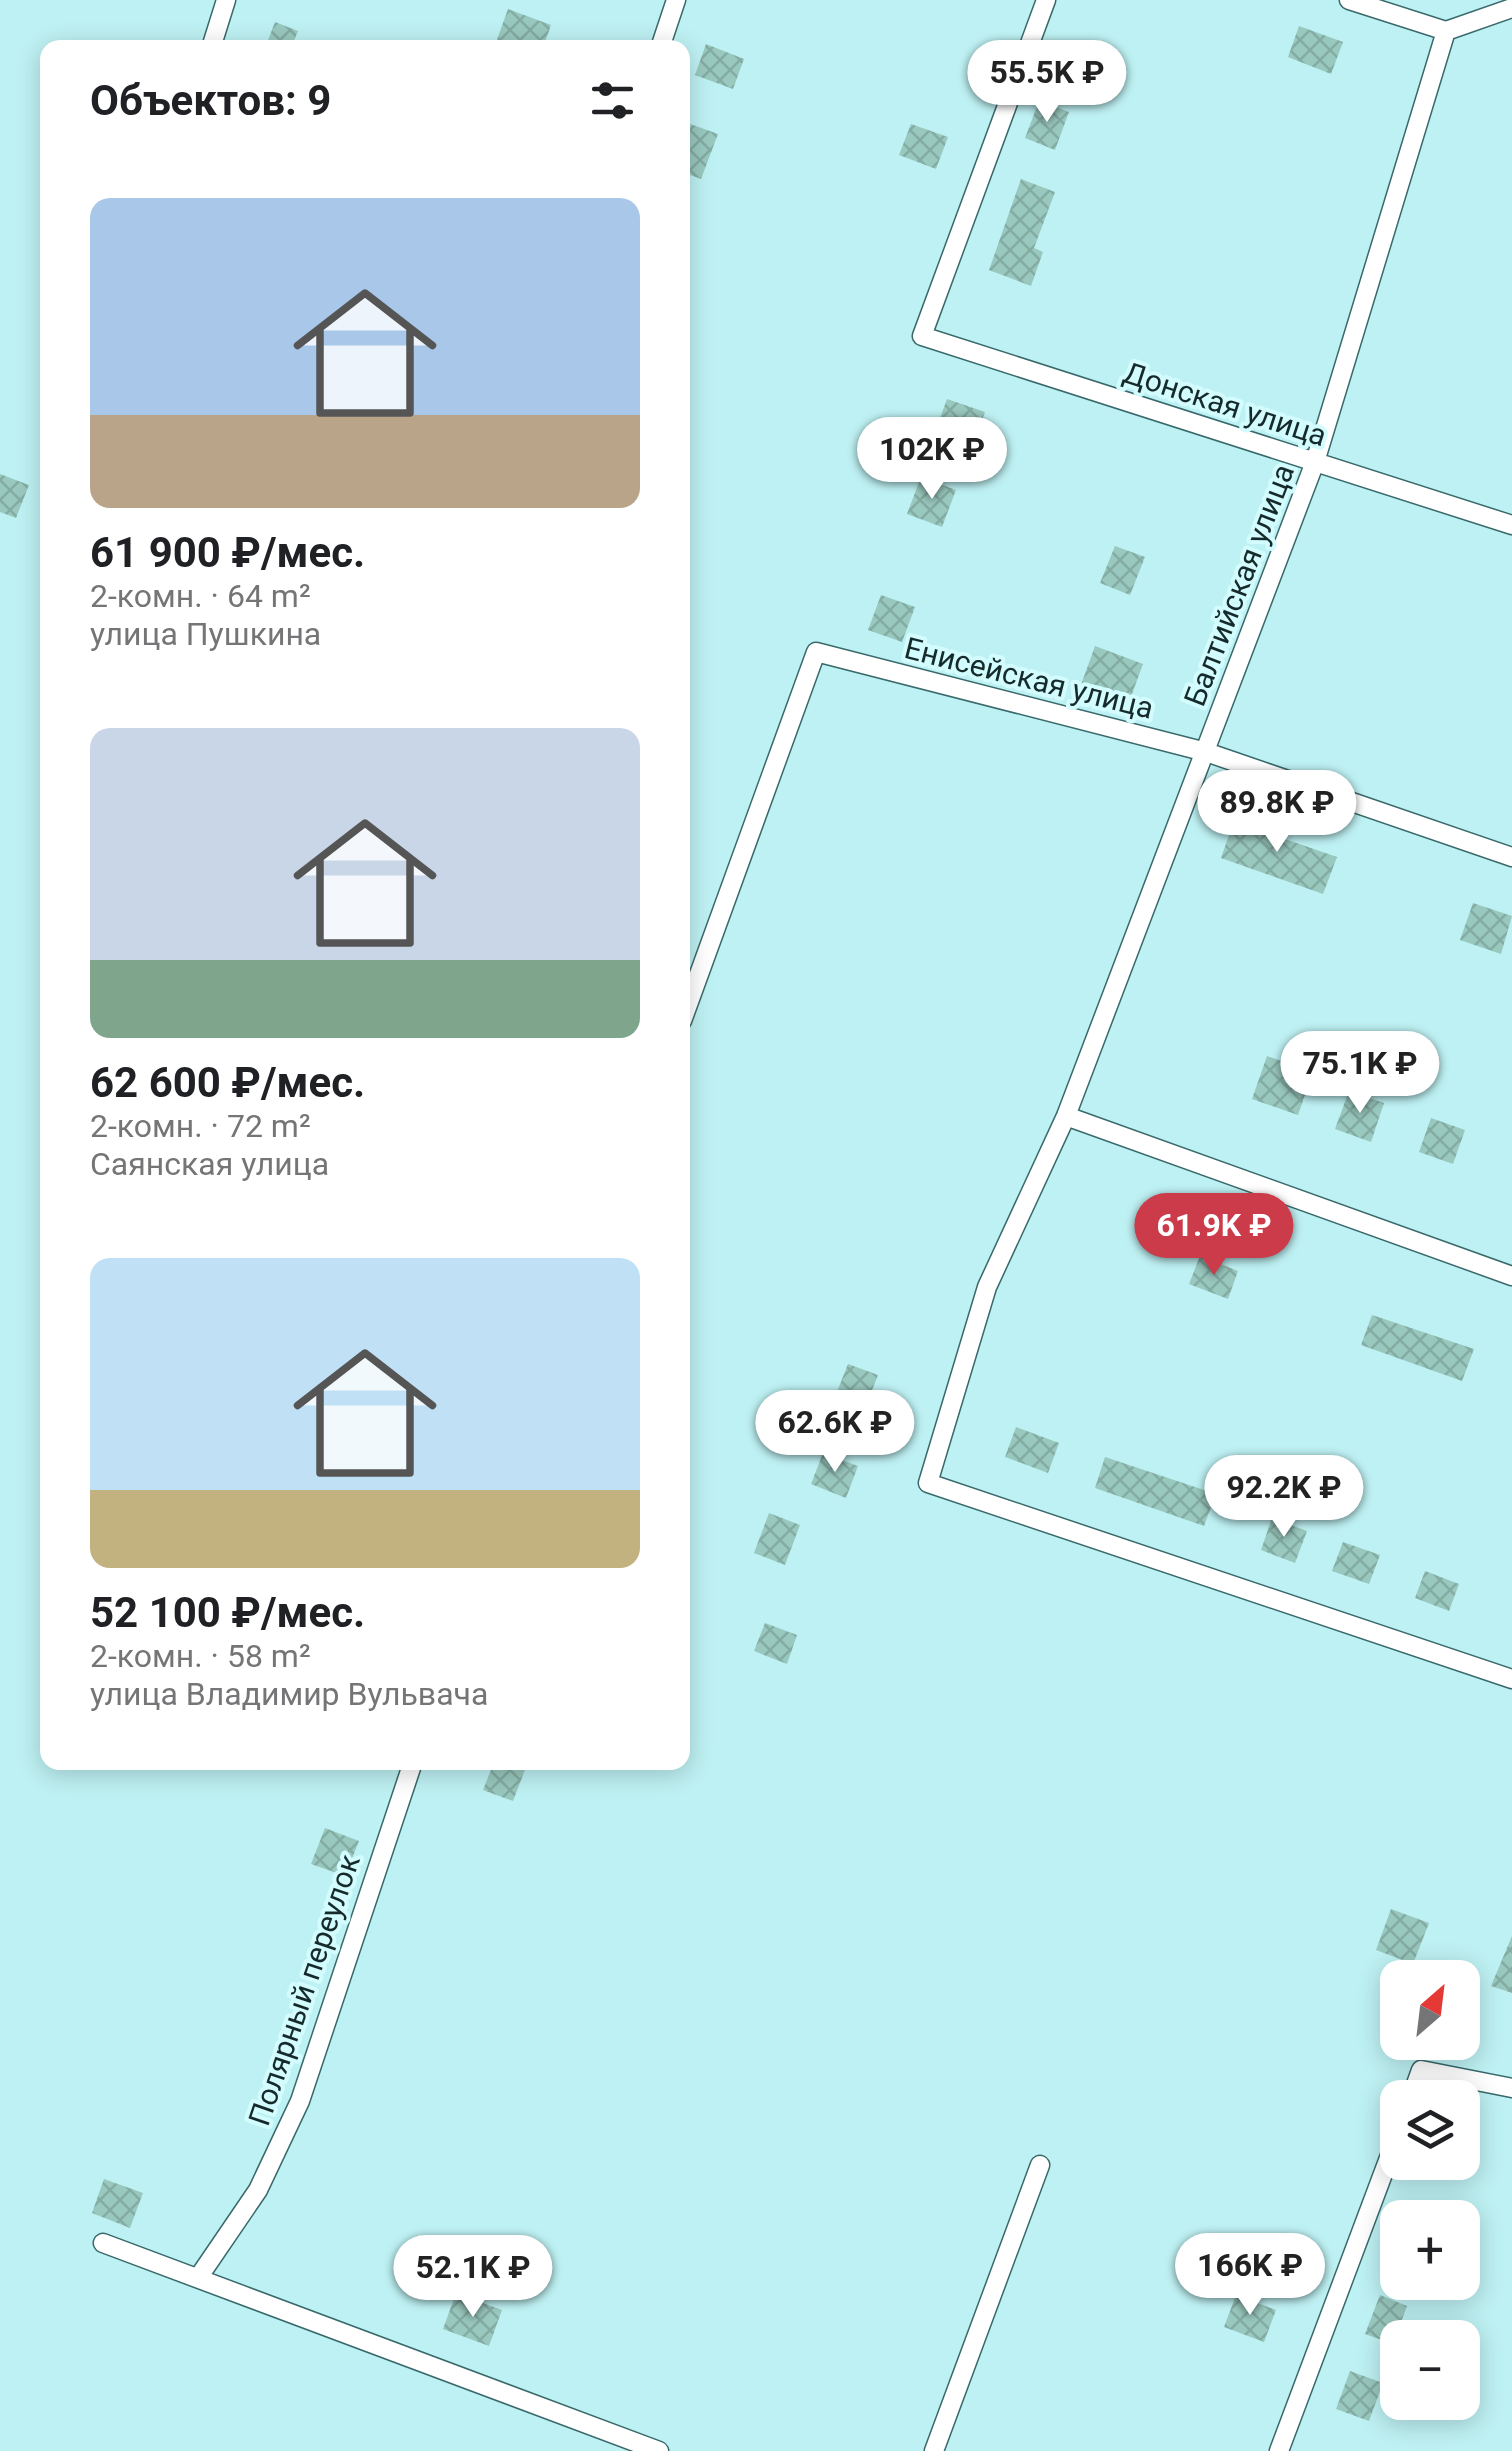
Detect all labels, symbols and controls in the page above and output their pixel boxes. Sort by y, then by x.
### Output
pin: 55.5K ₽ [955,40,1139,125]
text: 55.5K ₽ [989,53,1105,91]
icon: filters [585,73,640,128]
text: Объектов: 9 [90,76,331,125]
icon: home [275,263,455,443]
street label: Донская улица [1119,355,1331,453]
pin: 102K ₽ [851,417,1013,502]
text: 102K ₽ [879,430,985,468]
street label: Балтийская улица [1177,459,1301,711]
text: 61 900 ₽/мес. [90,528,365,577]
text: 2-комн. · 64 m² [90,577,311,615]
text: улица Пушкина [90,615,321,653]
street label: Енисейская улица [901,630,1157,726]
pin: 89.8K ₽ [1185,770,1369,855]
text: 89.8K ₽ [1219,783,1335,821]
icon: home [275,793,455,973]
pin: 75.1K ₽ [1268,1031,1452,1116]
text: 75.1K ₽ [1302,1044,1418,1082]
text: 62 600 ₽/мес. [90,1058,365,1107]
text: 2-комн. · 72 m² [90,1107,311,1145]
text: Саянская улица [90,1145,329,1183]
pin: 61.9K ₽ [1122,1193,1306,1278]
text: 61.9K ₽ [1156,1206,1272,1244]
icon: home [275,1323,455,1503]
pin: 62.6K ₽ [743,1390,927,1475]
text: 62.6K ₽ [777,1403,893,1441]
pin: 92.2K ₽ [1192,1455,1376,1540]
text: 92.2K ₽ [1226,1468,1342,1506]
text: 52 100 ₽/мес. [90,1588,365,1637]
text: 2-комн. · 58 m² [90,1637,311,1675]
text: улица Владимир Вульвача [90,1675,488,1713]
street label: Полярный переулок [241,1850,367,2130]
north arrow [1380,1960,1480,2060]
map controls [1380,1960,1480,2420]
button: layers [1380,2080,1480,2180]
button: + [1380,2200,1480,2300]
pin: 166K ₽ [1169,2233,1331,2318]
pin: 52.1K ₽ [381,2235,565,2320]
text: 166K ₽ [1197,2246,1303,2284]
text: 52.1K ₽ [415,2248,531,2286]
button: − [1380,2320,1480,2420]

